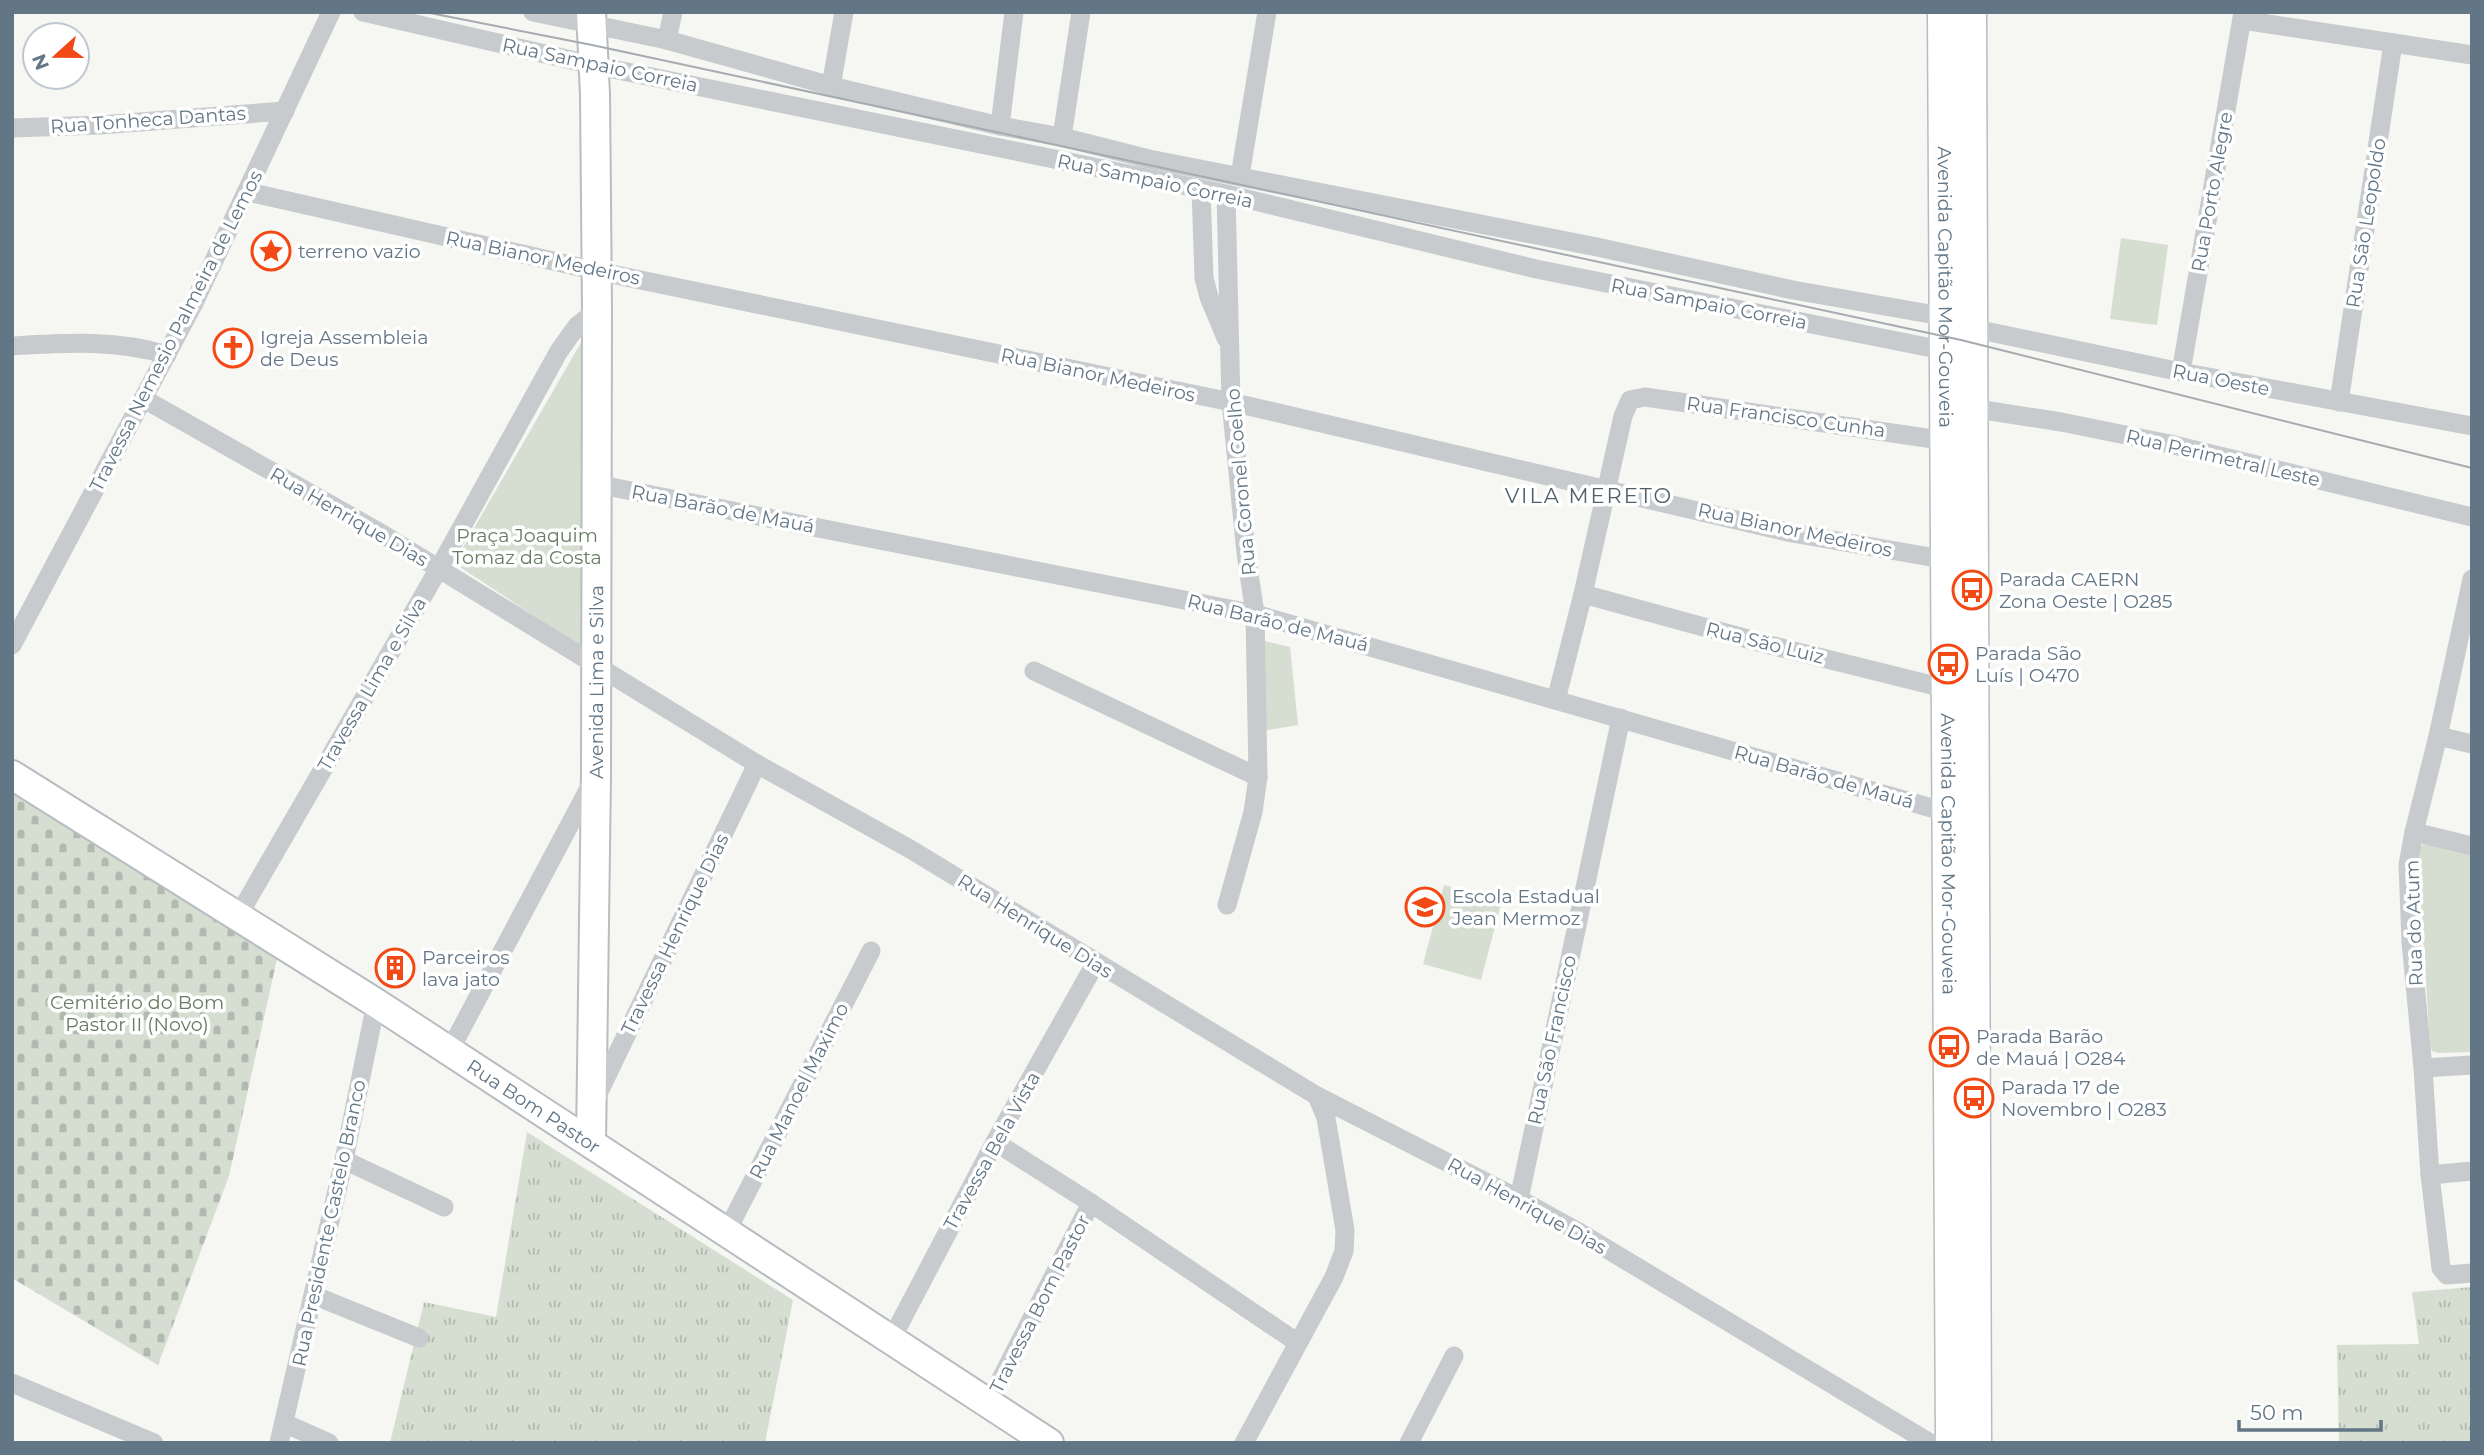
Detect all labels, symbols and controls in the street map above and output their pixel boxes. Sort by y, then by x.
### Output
north arrow [21,21,91,91]
street label: Rua Sampaio Correia [500,33,700,97]
text: N [27,51,54,73]
street label: Rua Tonheca Dantas [49,102,247,138]
street label: Rua Porto Alegre [2187,110,2237,274]
street label: Rua São Leopoldo [2341,136,2391,310]
street label: Avenida Capitão Mor-Gouveia [1933,146,1958,428]
street label: Rua Sampaio Correia [1055,149,1255,213]
street label: Travessa Nemesio Palmeira de Lemos [85,167,267,495]
street label: Rua Bianor Medeiros [444,226,642,290]
place icon: terreno vazio [250,230,292,272]
place label: terreno vazio [298,240,421,263]
street label: Rua Sampaio Correia [1609,274,1809,334]
place label: Igreja Assembleia de Deus [260,326,428,371]
church icon: Igreja Assembleia de Deus [212,327,254,369]
street label: Rua Bianor Medeiros [999,343,1197,407]
street label: Rua Oeste [2171,359,2271,401]
street label: Rua Coronel Coelho [1221,387,1261,576]
street label: Rua Francisco Cunha [1685,392,1887,442]
street label: Rua Perimetral Leste [2124,424,2322,492]
street label: Rua Henrique Dias [266,462,432,572]
street label: Rua Barão de Mauá [630,480,816,538]
district label: VILA MERETO [1505,483,1673,508]
street label: Rua Bianor Medeiros [1696,498,1894,562]
park label: Praça Joaquim Tomaz da Costa [452,524,602,569]
place label: Parada CAERN Zona Oeste | O285 [1999,568,2173,613]
bus stop icon: Parada CAERN Zona Oeste | O285 [1951,569,1993,611]
street label: Avenida Lima e Silva [584,585,608,779]
street label: Rua Barão de Mauá [1185,589,1371,657]
street label: Travessa Lima e Silva [313,593,431,775]
street label: Rua São Luiz [1703,617,1827,669]
place label: Parada São Luís | O470 [1975,642,2082,687]
bus stop icon: Parada São Luís | O470 [1927,643,1969,685]
street label: Avenida Capitão Mor-Gouveia [1936,713,1961,995]
street label: Rua Barão de Mauá [1732,740,1916,814]
street label: Travessa Henrique Dias [616,830,734,1038]
street label: Rua do Atum [2400,859,2428,987]
street label: Rua Henrique Dias [953,869,1117,983]
place label: Escola Estadual Jean Mermoz [1451,885,1600,930]
school or university icon: Escola Estadual Jean Mermoz [1404,886,1446,928]
place label: Parceiros lava jato [422,946,510,991]
building icon: Parceiros lava jato [374,947,416,989]
street label: Rua São Francisco [1523,953,1581,1127]
park label: Cemitério do Bom Pastor II (Novo) [50,991,224,1036]
street label: Rua Manoel Maximo [744,999,854,1183]
place label: Parada Barão de Mauá | O284 [1976,1025,2126,1070]
bus stop icon: Parada Barão de Mauá | O284 [1928,1026,1970,1068]
street label: Rua Bom Pastor [463,1054,605,1158]
street label: Travessa Bela Vista [939,1068,1045,1234]
place label: Parada 17 de Novembro | O283 [2001,1076,2167,1121]
street label: Rua Presidente Castelo Branco [287,1077,371,1368]
bus stop icon: Parada 17 de Novembro | O283 [1953,1077,1995,1119]
street label: Rua Henrique Dias [1443,1153,1611,1259]
street label: Travessa Bom Pastor [985,1211,1095,1397]
scale bar [2239,1388,2381,1432]
text: 50 m [2250,1400,2304,1425]

